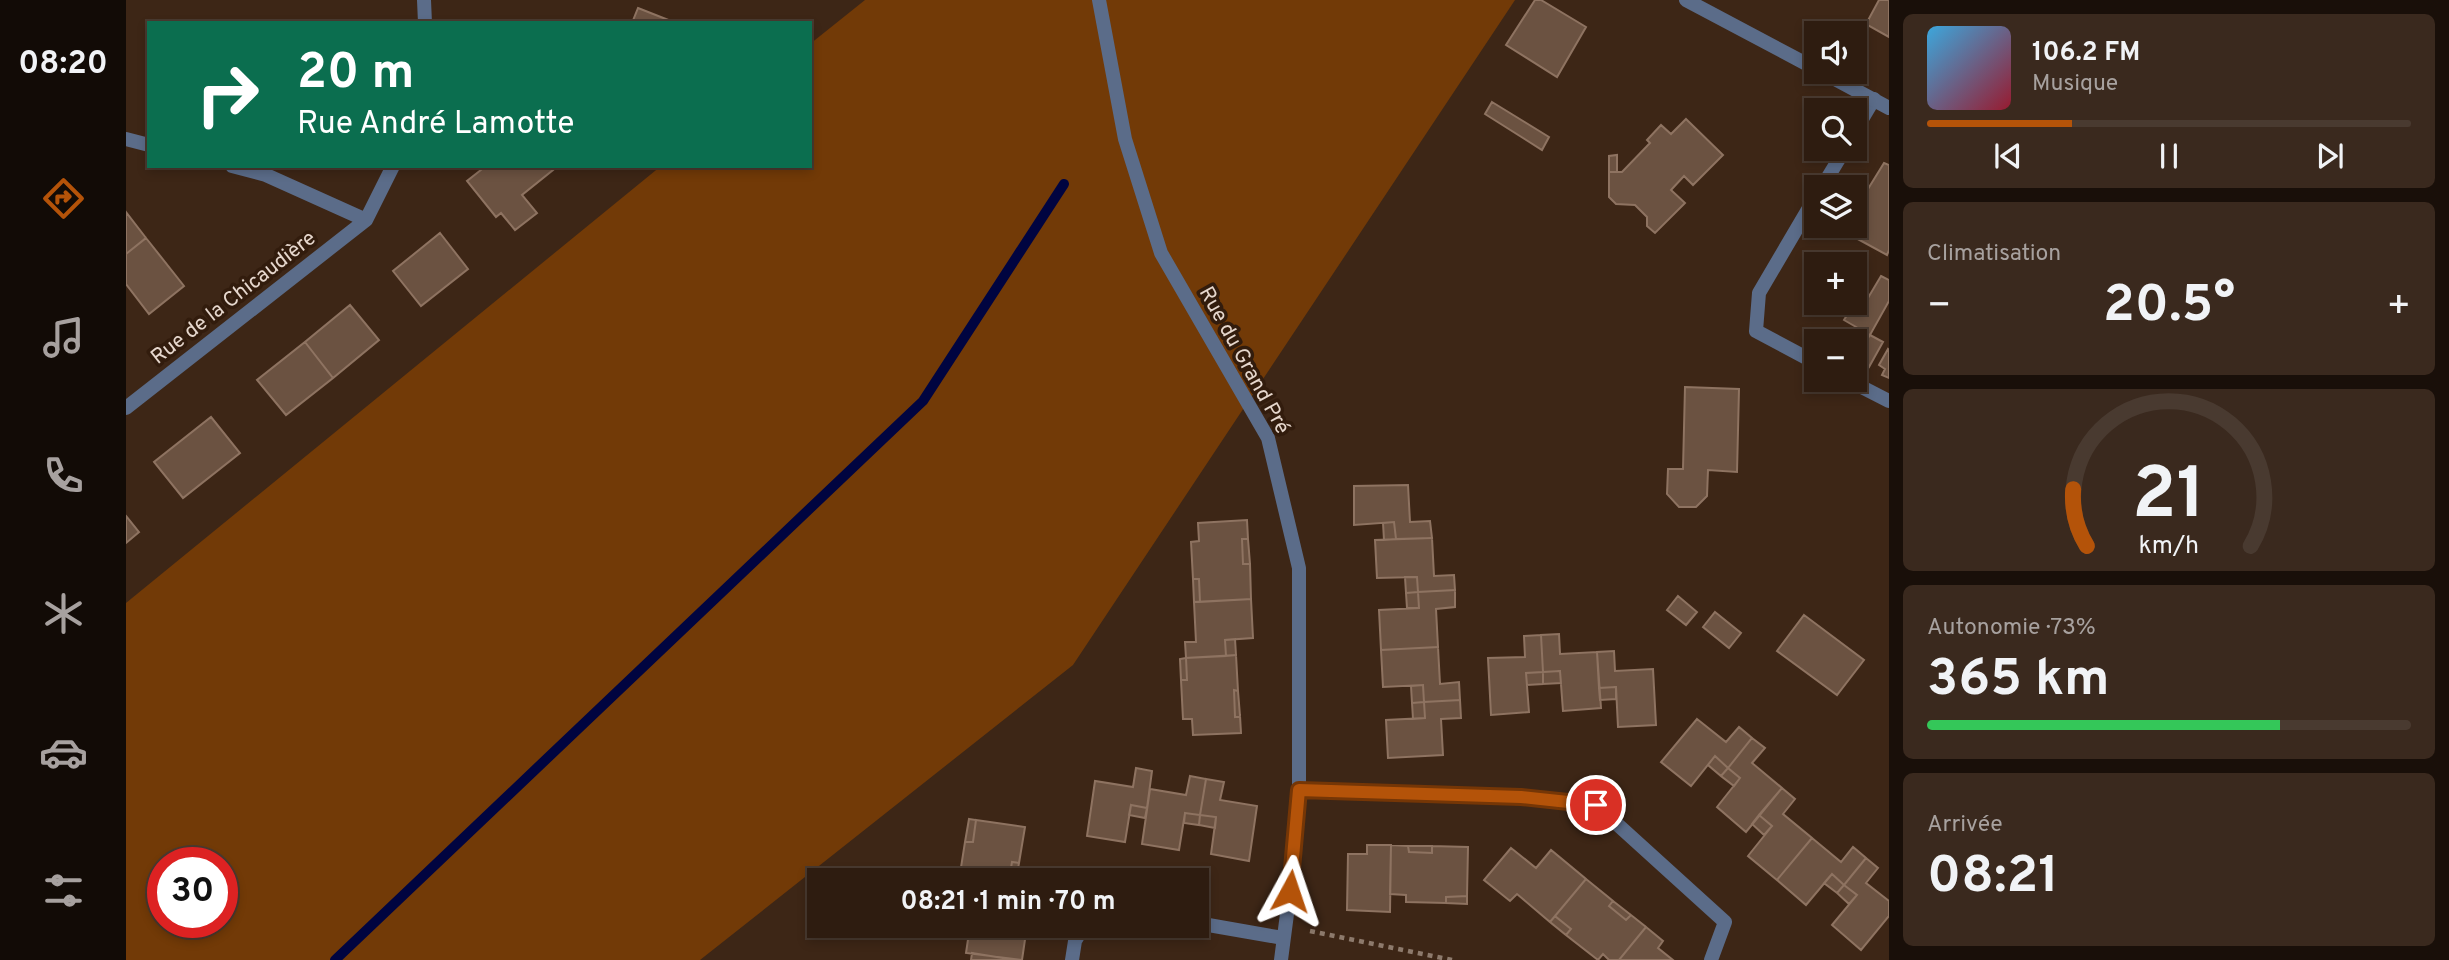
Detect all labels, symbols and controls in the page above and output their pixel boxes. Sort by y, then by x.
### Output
map controls [1804,21,1867,392]
button: sound [1804,21,1867,84]
text: 106.2 FM [2032,37,2140,70]
text: 20 m [297,44,414,106]
text: 08:20 [18,45,108,85]
icon: right [182,49,273,140]
text: Musique [2032,70,2118,99]
button: search [1804,98,1867,161]
text: Rue André Lamotte [297,105,575,145]
icon: previous [1989,137,2027,175]
icon: pause [2150,137,2188,175]
icon: next [2311,137,2349,175]
icon: directions [39,174,88,223]
button: layers [1804,175,1867,238]
street label: Rue de la Chicaudière [146,225,322,371]
text: Climatisation [1927,240,2061,269]
button: + [1804,252,1867,315]
text: 20.5° [2103,274,2235,340]
street label: Rue du Grand Pré [1192,282,1295,439]
text: − [1927,283,1952,332]
text: + [2386,283,2411,332]
icon: music [39,313,88,362]
button: − [1804,329,1867,392]
icon: phone [39,451,88,500]
text: 21 [2132,452,2206,544]
text: km/h [2139,531,2199,563]
icon: climate [39,589,88,638]
text: Autonomie · 73% [1927,614,2096,643]
text: 365 km [1927,648,2110,714]
icon: car [39,728,88,777]
pin [1566,775,1626,835]
icon: arrive [1577,786,1615,824]
text: Arrivée [1927,811,2003,840]
text: 08:21 [1927,845,2059,911]
speed limit sign: 30 [147,847,238,938]
position arrow [1253,854,1327,928]
icon: filters [39,866,88,915]
text: 08:21 · 1 min · 70 m [901,886,1115,919]

